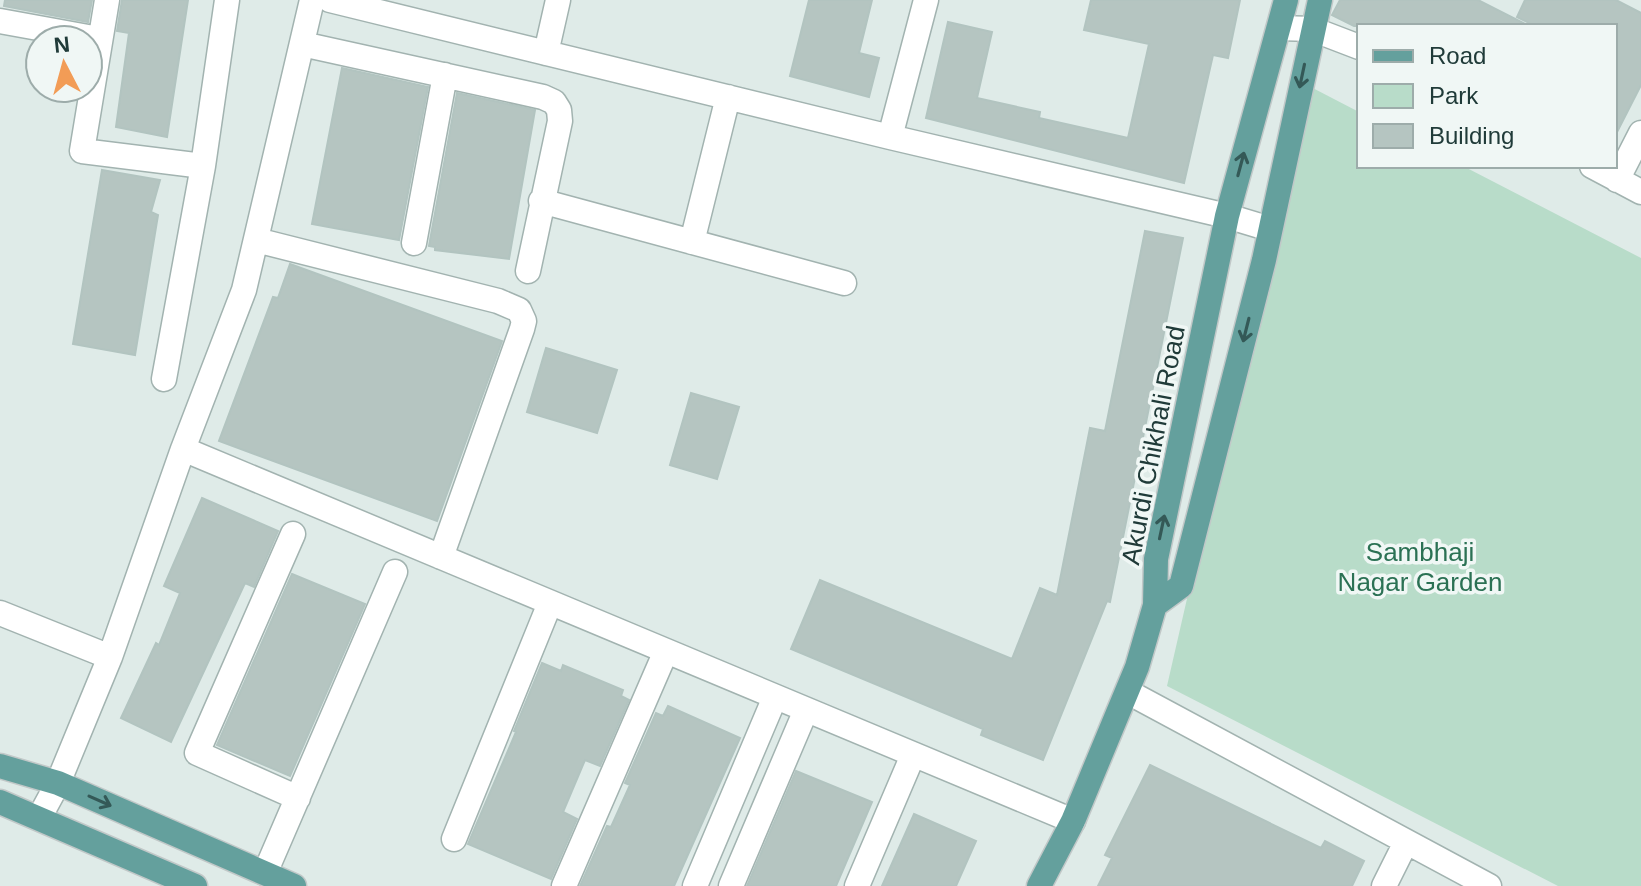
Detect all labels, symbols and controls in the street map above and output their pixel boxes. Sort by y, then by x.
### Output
north arrow [24,24,104,104]
legend [1357,24,1617,168]
text: N [53,31,71,58]
text: Road [1429,42,1486,69]
one-way arrow [1294,63,1309,88]
text: Park [1429,82,1479,109]
text: Building [1429,122,1514,149]
one-way arrow [1234,152,1249,178]
one-way arrow [1238,316,1253,342]
street label: Akurdi Chikhali Road [1115,323,1191,567]
one-way arrow [1155,515,1170,541]
park label: Sambhaji Nagar Garden [1338,537,1502,597]
one-way arrow [88,794,112,809]

